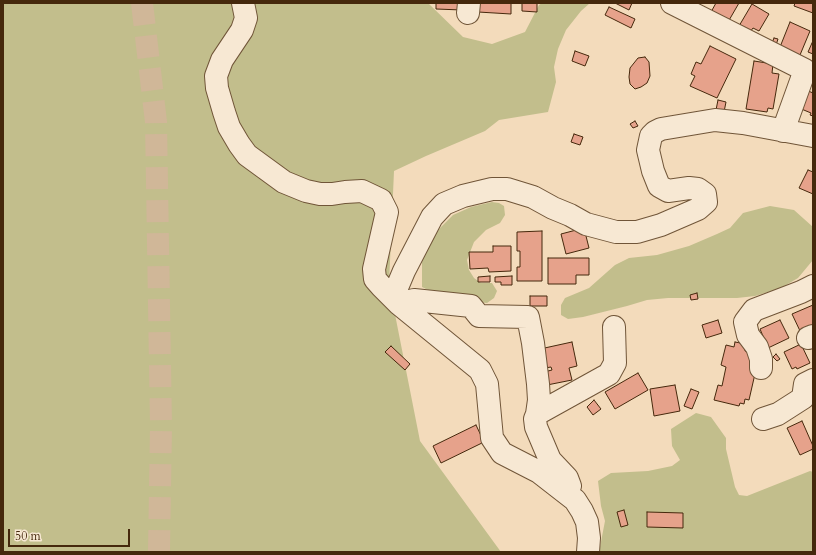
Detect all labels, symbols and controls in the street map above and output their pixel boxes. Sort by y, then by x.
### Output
scale bar [10,521,132,547]
text: 50 m [15,528,41,544]

